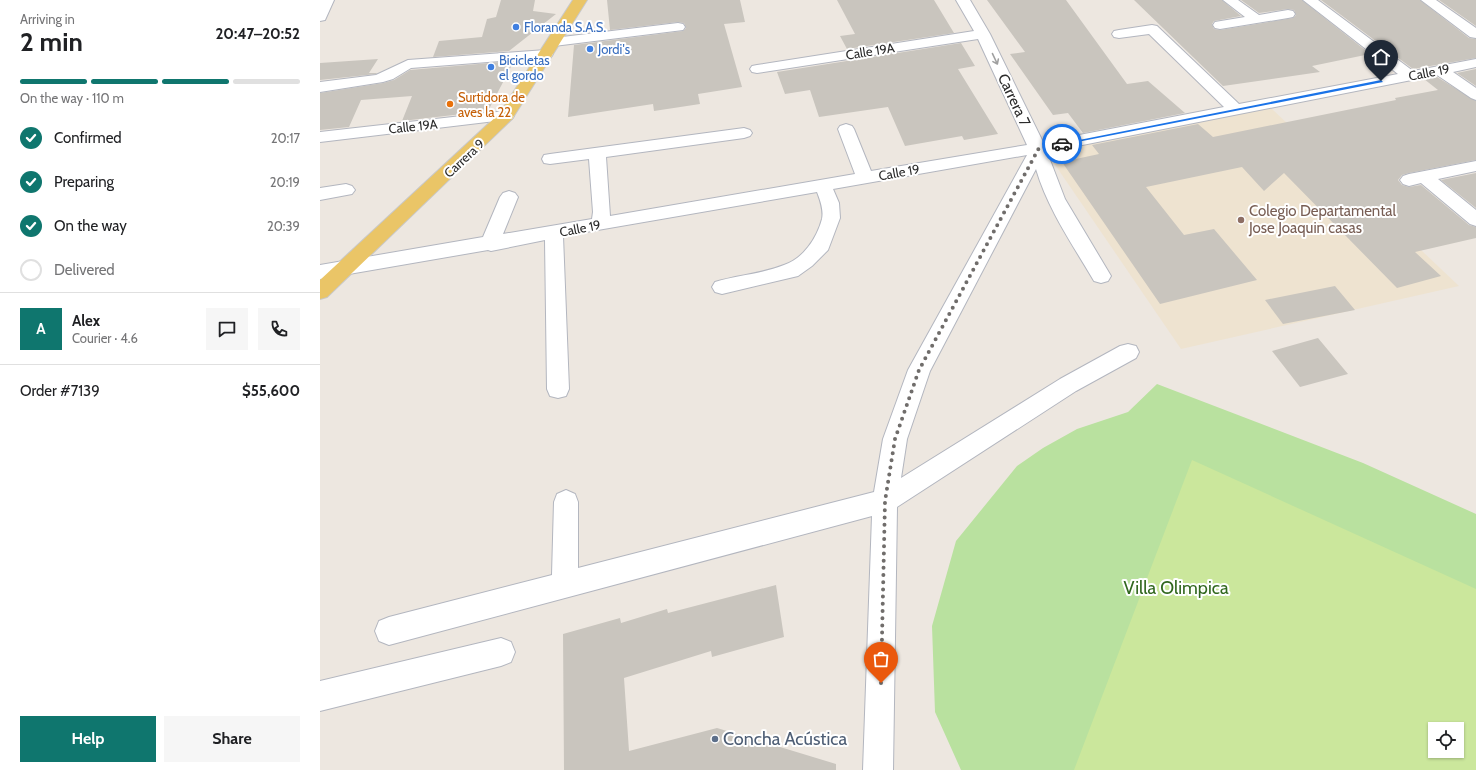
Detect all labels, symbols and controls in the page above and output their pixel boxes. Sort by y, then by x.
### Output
text: Arriving in [20,11,75,27]
place label: Floranda S.A.S. [524,19,606,35]
marker: Floranda S.A.S. [511,22,521,32]
text: 20:47–20:52 [215,25,300,43]
text: 2 min [20,26,83,58]
street label: Calle 19A [844,39,896,63]
pin [1364,40,1398,81]
place label: Jordi's [597,41,631,57]
marker: Jordi's [585,44,595,54]
icon: home [1370,46,1392,68]
place label: Bicicletas el gordo [499,52,550,83]
one-way arrow [992,53,999,65]
street label: Calle 19 [1407,60,1451,84]
marker: Bicicletas el gordo [486,62,496,72]
street label: Carrera 7 [994,71,1034,130]
place label: Surtidora de aves la 22 [458,89,525,120]
text: On the way · 110 m [20,90,124,106]
marker: Surtidora de aves la 22 [445,99,455,109]
street label: Calle 19A [388,115,438,137]
courier [1042,124,1082,164]
icon: check [20,127,42,149]
text: Confirmed [54,129,122,147]
text: 20:17 [271,130,300,146]
icon: car [1051,133,1073,155]
street label: Carrera 9 [440,135,488,181]
street label: Calle 19 [877,161,921,183]
icon: check [20,171,42,193]
text: Preparing [54,173,114,191]
text: 20:19 [270,174,300,190]
place label: Colegio Departamental Jose Joaquin casas [1248,202,1396,237]
icon: check [20,215,42,237]
marker: Colegio Departamental Jose Joaquin casas [1236,215,1246,225]
street label: Calle 19 [558,216,602,240]
text: On the way [54,217,127,235]
text: 20:39 [267,218,300,234]
text: Delivered [54,261,115,279]
button: chat [206,308,248,350]
button: phone [258,308,300,350]
text: Alex [72,312,100,330]
text: A [36,320,46,338]
text: Courier · 4.6 [72,330,138,346]
text: Order #7139 [20,382,100,400]
text: $55,600 [242,382,300,400]
park label: Villa Olimpica [1123,577,1229,599]
pin [864,642,898,683]
icon: bag [870,648,892,670]
button: Help [20,716,156,762]
button: Share [164,716,300,762]
map controls [1428,722,1464,758]
button: locate [1428,722,1464,758]
place label: Concha Acústica [723,728,847,750]
marker: Concha Acústica [710,734,720,744]

